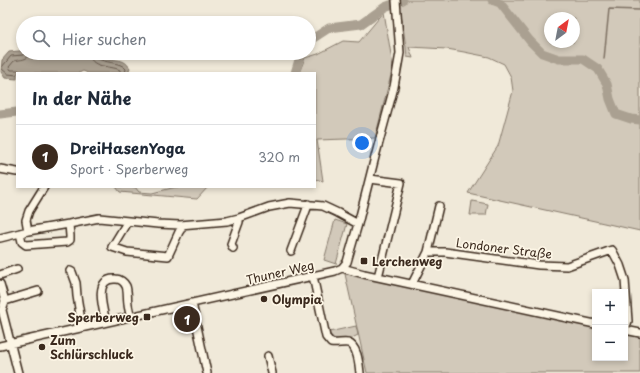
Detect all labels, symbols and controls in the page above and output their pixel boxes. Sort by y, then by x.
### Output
north arrow [544,12,580,48]
search box [16,16,316,60]
icon: search [30,27,52,49]
text: Hier suchen [62,27,147,50]
text: In der Nähe [32,85,131,111]
your location [352,133,372,153]
text: DreiHasenYoga [70,136,185,159]
text: 1 [42,147,48,166]
text: 320 m [258,147,300,166]
text: Sport · Sperberweg [70,159,188,178]
street label: Londoner Straße [455,233,553,263]
place label: Lerchenweg [372,252,443,270]
street label: Thuner Weg [244,255,316,289]
marker: Lerchenweg [359,256,369,266]
map controls [592,289,628,361]
button: + [592,289,628,325]
place label: Olympia [272,290,323,308]
marker: Olympia [259,294,269,304]
pin: 1 [174,304,200,334]
place label: Sperberweg [68,308,139,326]
marker: Sperberweg [142,312,152,322]
button: − [592,325,628,361]
place label: Zum Schlürschluck [50,331,133,363]
marker: Zum Schlürschluck [37,342,47,352]

